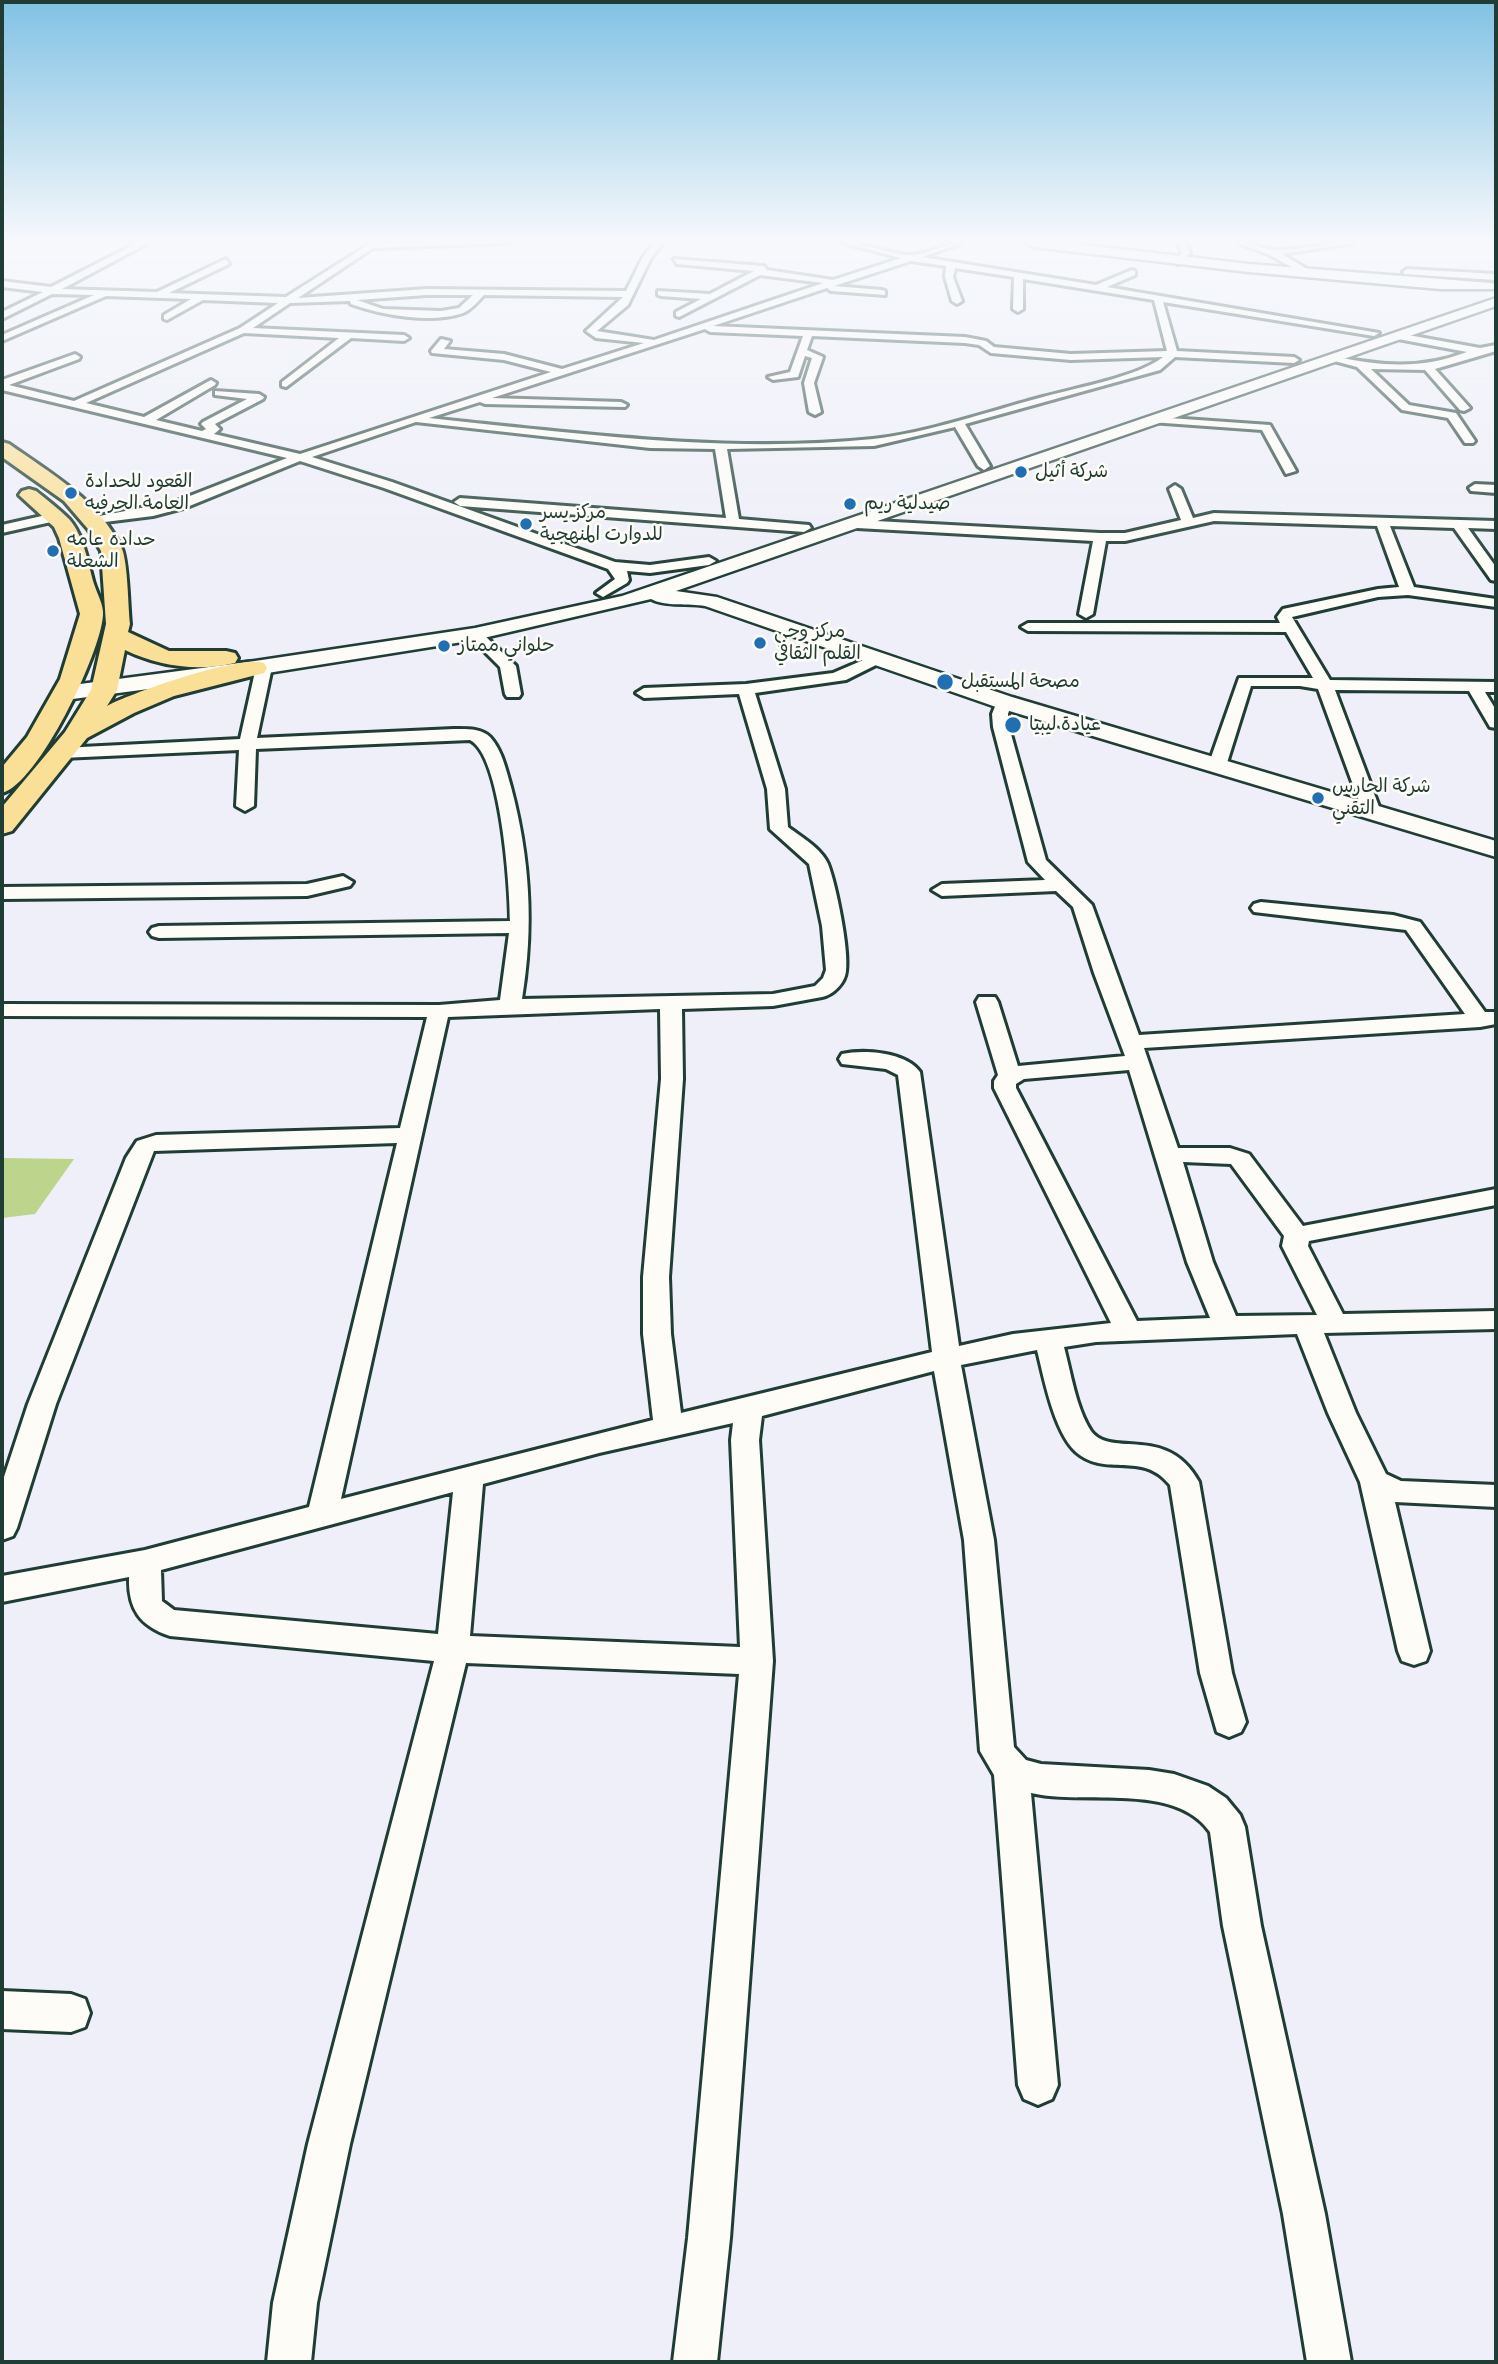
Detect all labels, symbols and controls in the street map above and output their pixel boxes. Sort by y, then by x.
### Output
place label: شركة أثيل [1035,461,1108,483]
marker: شركة أثيل [1013,464,1029,480]
place label: القعود للحدادة العامة الحرفيه [85,471,192,515]
marker: القعود للحدادة العامة الحرفيه [63,485,79,501]
place label: صيدلية ريم [864,493,950,515]
marker: صيدلية ريم [842,496,858,512]
place label: مركز يسر للدوارت المنهجية [540,502,663,546]
marker: مركز يسر للدوارت المنهجية [518,516,534,532]
place label: حداده عامه الشعلة [67,529,154,573]
marker: حداده عامه الشعلة [45,543,61,559]
place label: مركز وحي القلم الثقافي [774,621,861,665]
place label: حلواني ممتاز [458,635,554,657]
marker: مركز وحي القلم الثقافي [752,635,768,651]
marker: حلواني ممتاز [436,638,452,654]
place label: مصحة المستقبل [961,671,1080,693]
marker: مصحة المستقبل [935,672,955,692]
place label: عيادة ليبيا [1029,714,1101,736]
marker: عيادة ليبيا [1003,715,1023,735]
place label: شركة الحارس التقني [1332,776,1431,820]
marker: شركة الحارس التقني [1310,790,1326,806]

